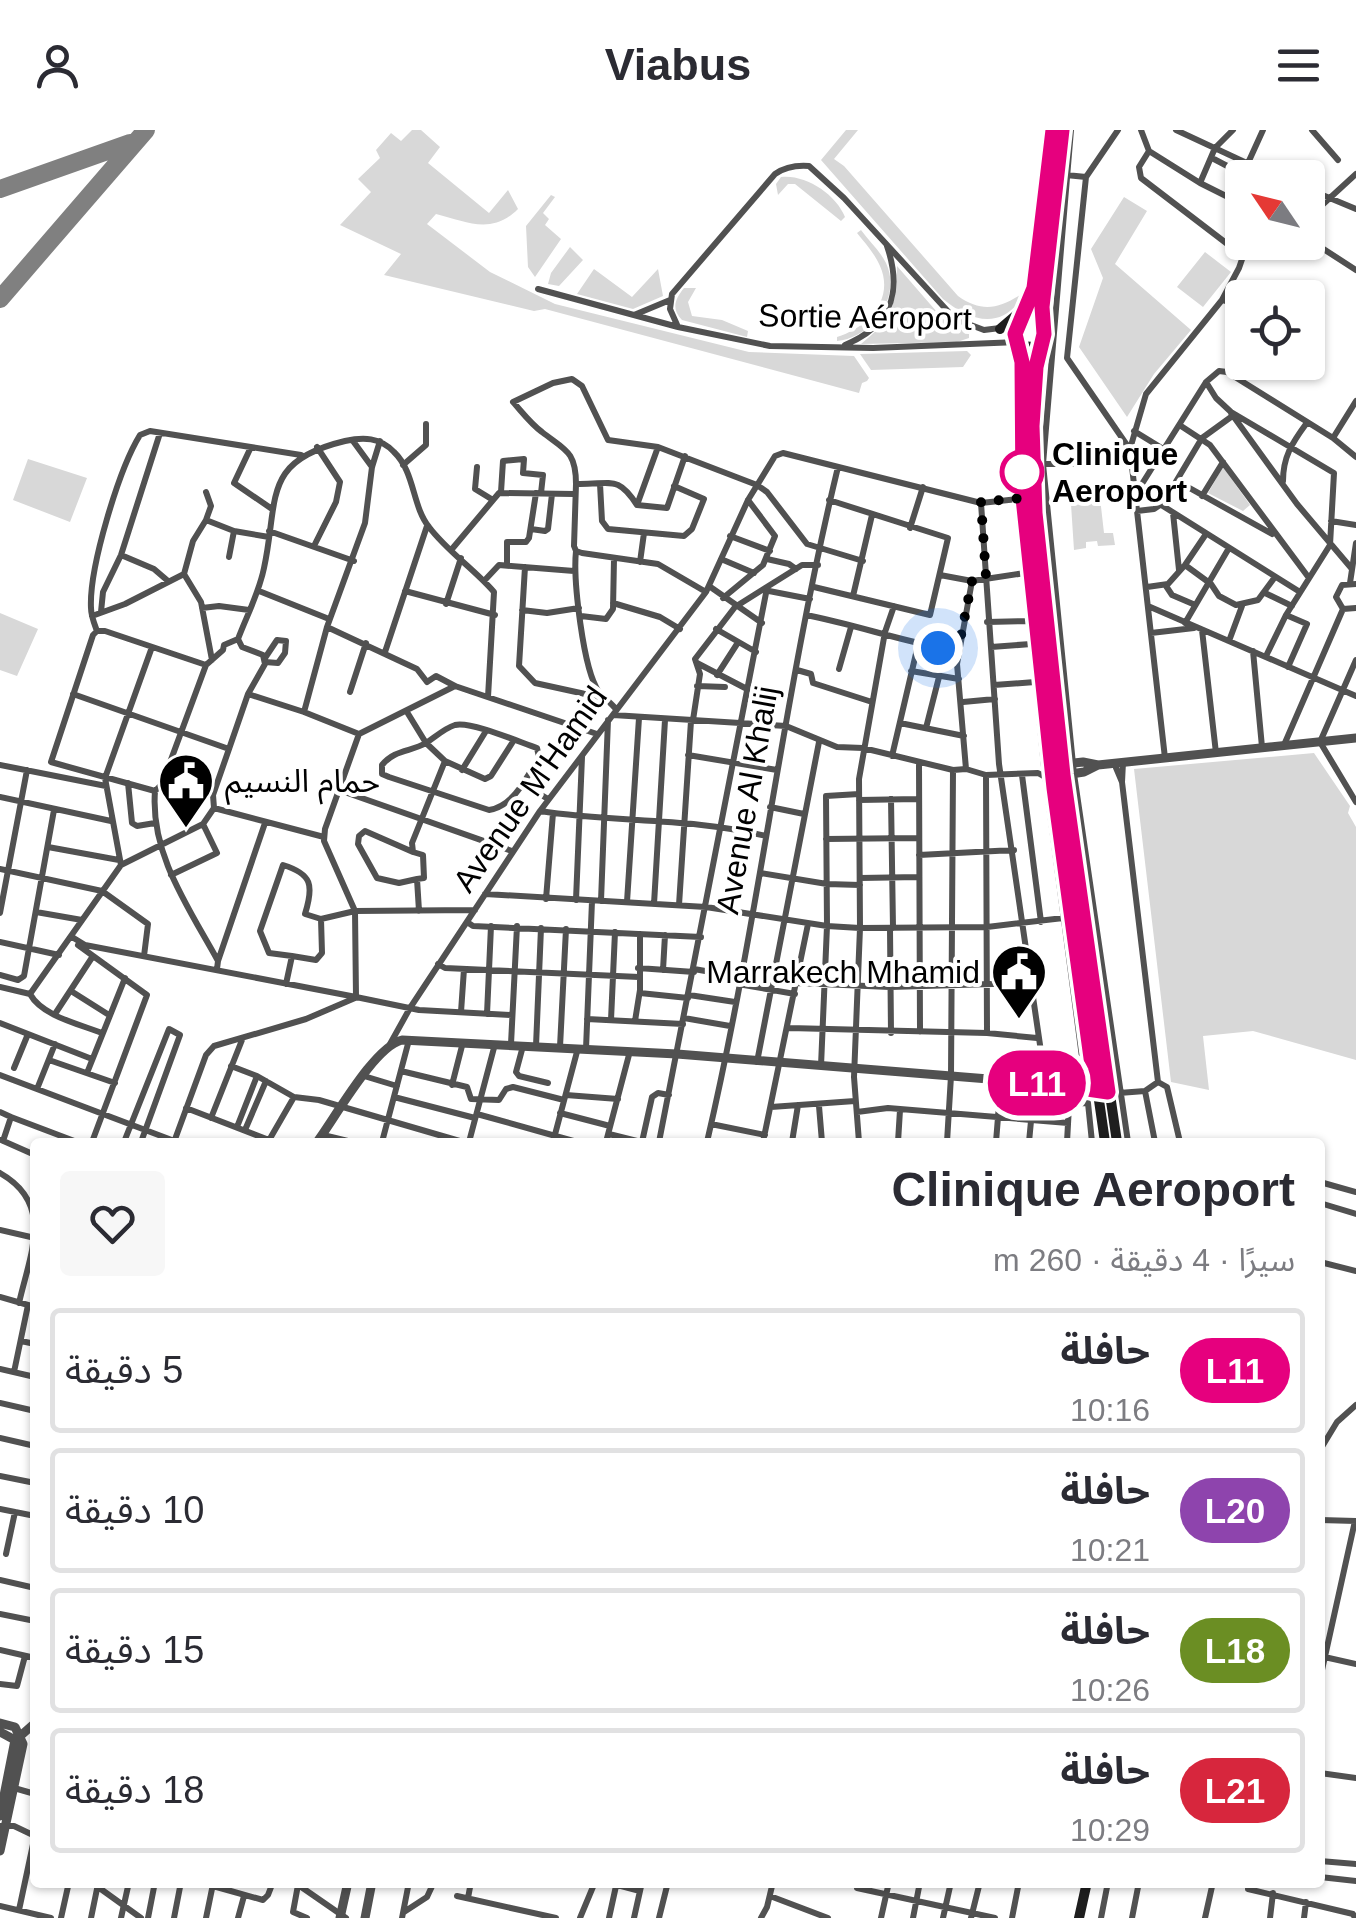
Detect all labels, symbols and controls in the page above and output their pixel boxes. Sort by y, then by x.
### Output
icon: person [30,38,85,93]
icon: menu [1271,38,1326,93]
text: Viabus [605,39,751,90]
north arrow [1225,160,1325,260]
map controls [1225,160,1325,380]
button: locate [1225,280,1325,380]
street label: Sortie Aéroport [758,297,972,337]
place label: Clinique Aeroport [1052,436,1187,509]
marker: Clinique Aeroport [1001,451,1043,493]
your location [913,623,963,673]
street label: Avenue M'Hamid [446,680,614,898]
street label: Avenue Al Khalij [709,683,785,917]
public building icon: حمام النسيم [156,751,216,830]
place label: حمام النسيم [225,763,380,805]
public building icon: Marrakech Mhamid [989,942,1049,1021]
place label: Marrakech Mhamid [706,954,980,990]
line badge: L11 [980,1050,1094,1116]
text: L11 [1008,1064,1066,1103]
text: Clinique Aeroport [891,1163,1295,1216]
button: heart [60,1171,165,1276]
text: سيرًا · 4 دقيقة · 260 m [993,1242,1295,1278]
text: حافلة [1061,1330,1150,1372]
text: 5 دقيقة [65,1349,183,1391]
text: L11 [1206,1351,1264,1390]
text: 10:16 [1070,1392,1150,1428]
text: حافلة [1061,1470,1150,1512]
text: 10 دقيقة [65,1489,204,1531]
text: L20 [1205,1491,1265,1530]
text: 10:21 [1070,1532,1150,1568]
text: حافلة [1061,1610,1150,1652]
text: 15 دقيقة [65,1629,204,1671]
text: L18 [1205,1631,1265,1670]
text: 10:26 [1070,1672,1150,1708]
text: حافلة [1061,1750,1150,1792]
text: 18 دقيقة [65,1769,204,1811]
text: L21 [1205,1771,1265,1810]
text: 10:29 [1070,1812,1150,1848]

